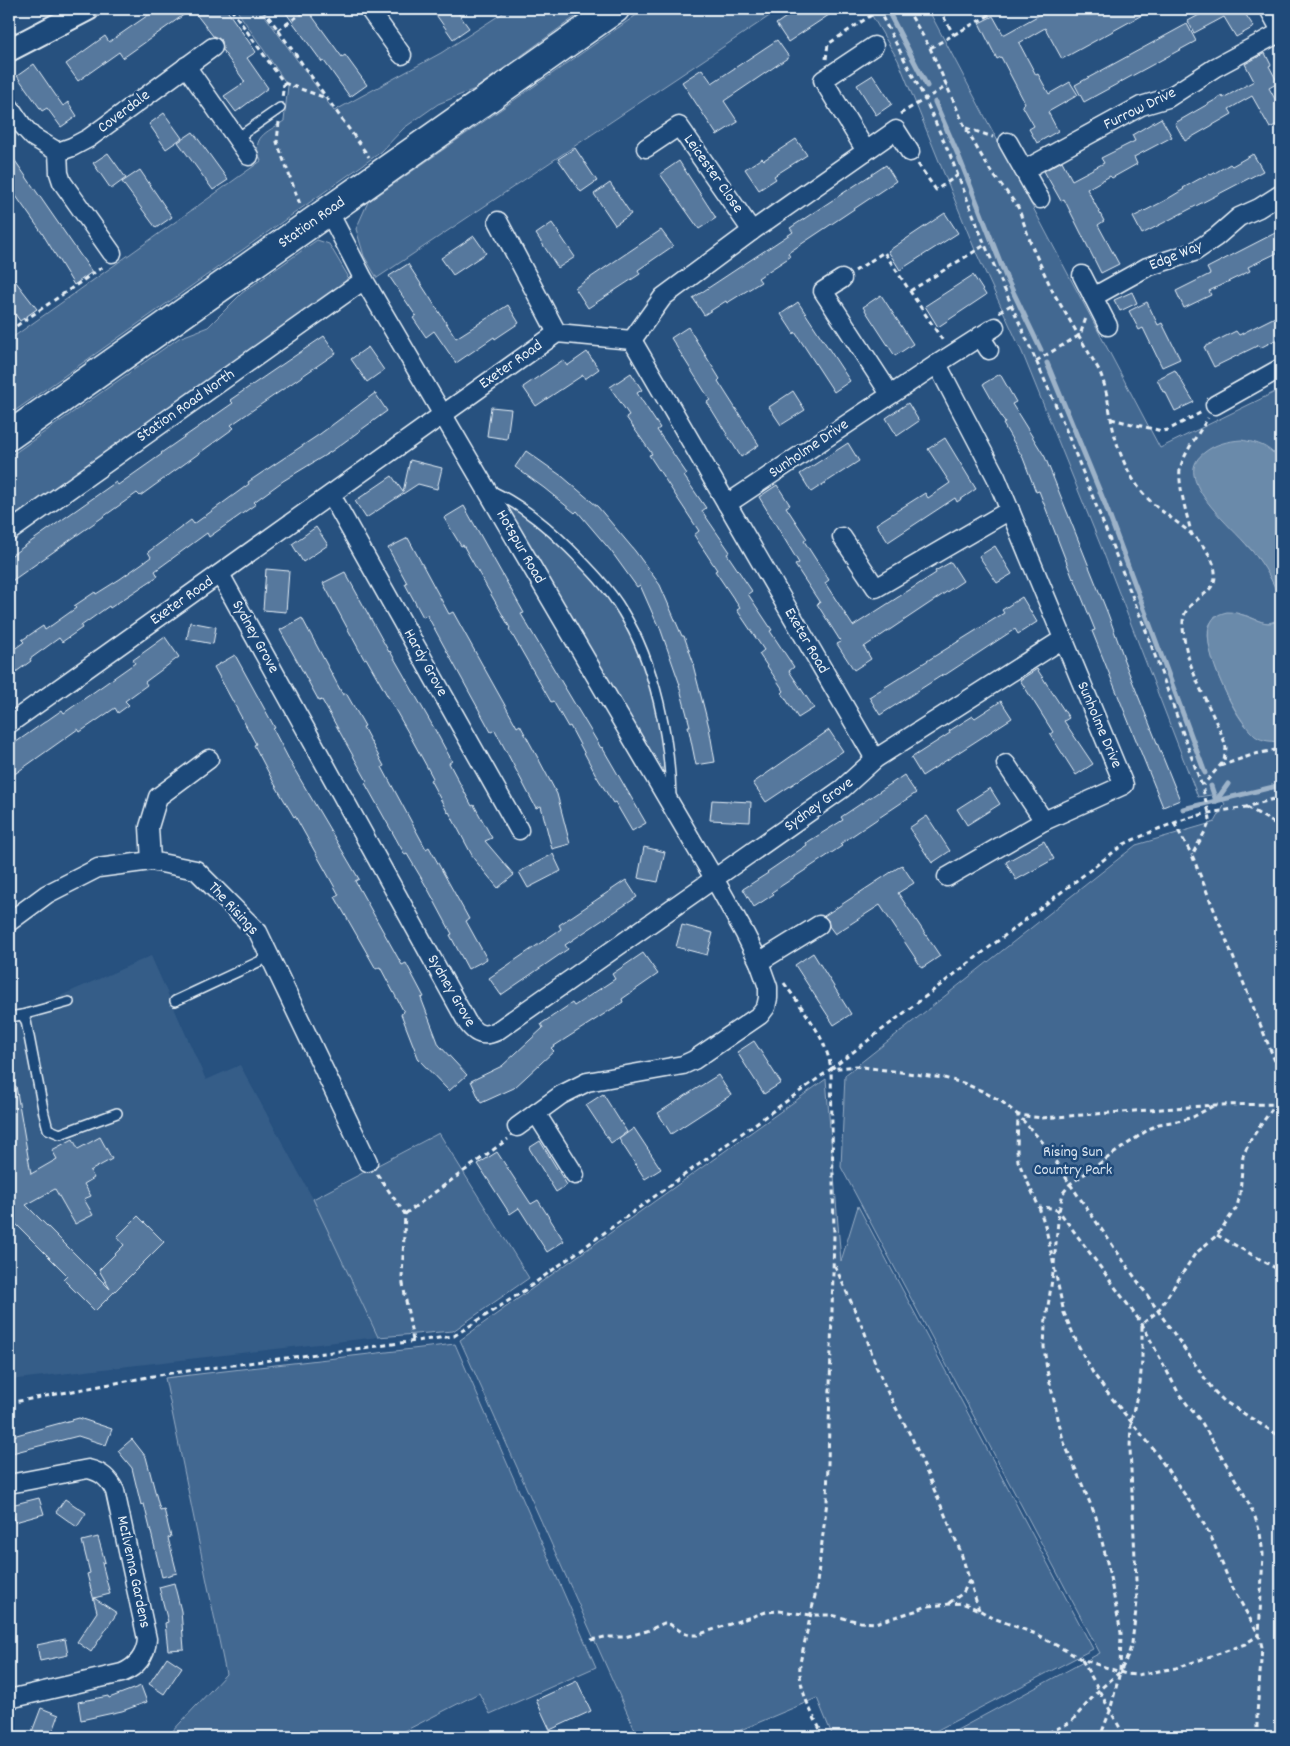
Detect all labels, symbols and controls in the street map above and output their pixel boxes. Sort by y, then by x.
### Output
street label: Furrow Drive [1100,82,1180,136]
street label: Coverdale [93,85,155,139]
street label: Leicester Close [677,130,749,218]
street label: Station Road [274,191,350,255]
street label: Edge Way [1146,235,1207,277]
street label: Exeter Road [475,335,547,395]
street label: Station Road North [132,364,240,448]
street label: Sunholme Drive [764,414,854,484]
street label: Hotspur Road [490,506,550,588]
street label: Exeter Road [146,571,218,631]
street label: Sydney Grove [225,596,285,678]
street label: Exeter Road [778,604,834,678]
street label: Hardy Grove [397,625,453,701]
street label: Sunholme Drive [1070,678,1128,772]
street label: Sydney Grove [780,772,858,838]
street label: The Risings [202,877,264,941]
street label: Sydney Grove [421,950,481,1032]
park label: Rising Sun Country Park [1034,1141,1112,1182]
street label: McIlvenna Gardens [110,1514,156,1631]

